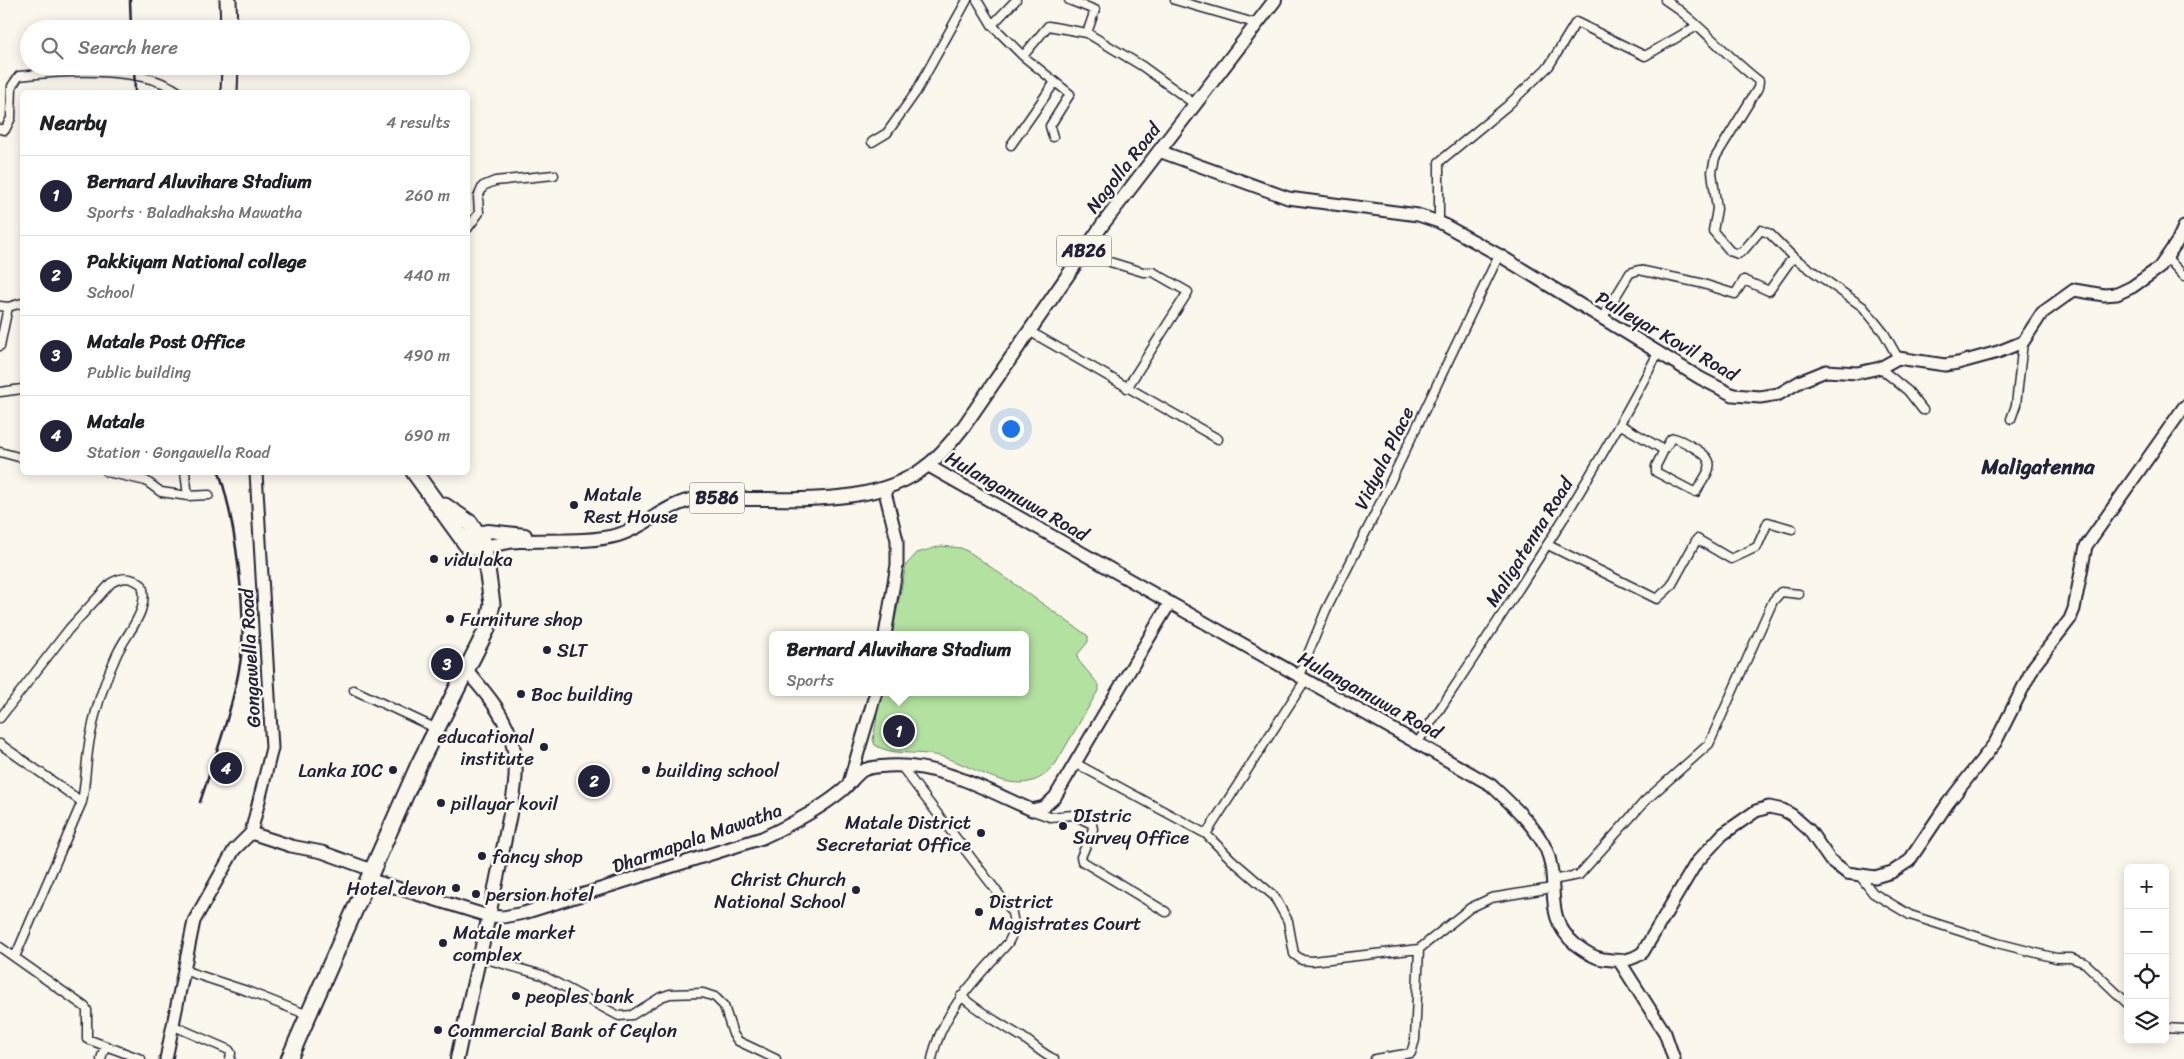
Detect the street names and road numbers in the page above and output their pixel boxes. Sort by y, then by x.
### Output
street label: Nagolla Road [1077,114,1170,221]
road number: AB26 [1056,236,1112,266]
street label: Pulleyar Kovil Road [1589,282,1746,391]
street label: Vidyala Place [1345,400,1423,515]
street label: Hulangamuwa Road [939,441,1097,551]
street label: Maligatenna Road [1476,469,1583,613]
road number: B586 [690,482,744,514]
street label: Gongawella Road [230,586,270,728]
street label: Hulangamuwa Road [1292,642,1450,749]
street label: Dharmapala Mawatha [608,793,787,883]

